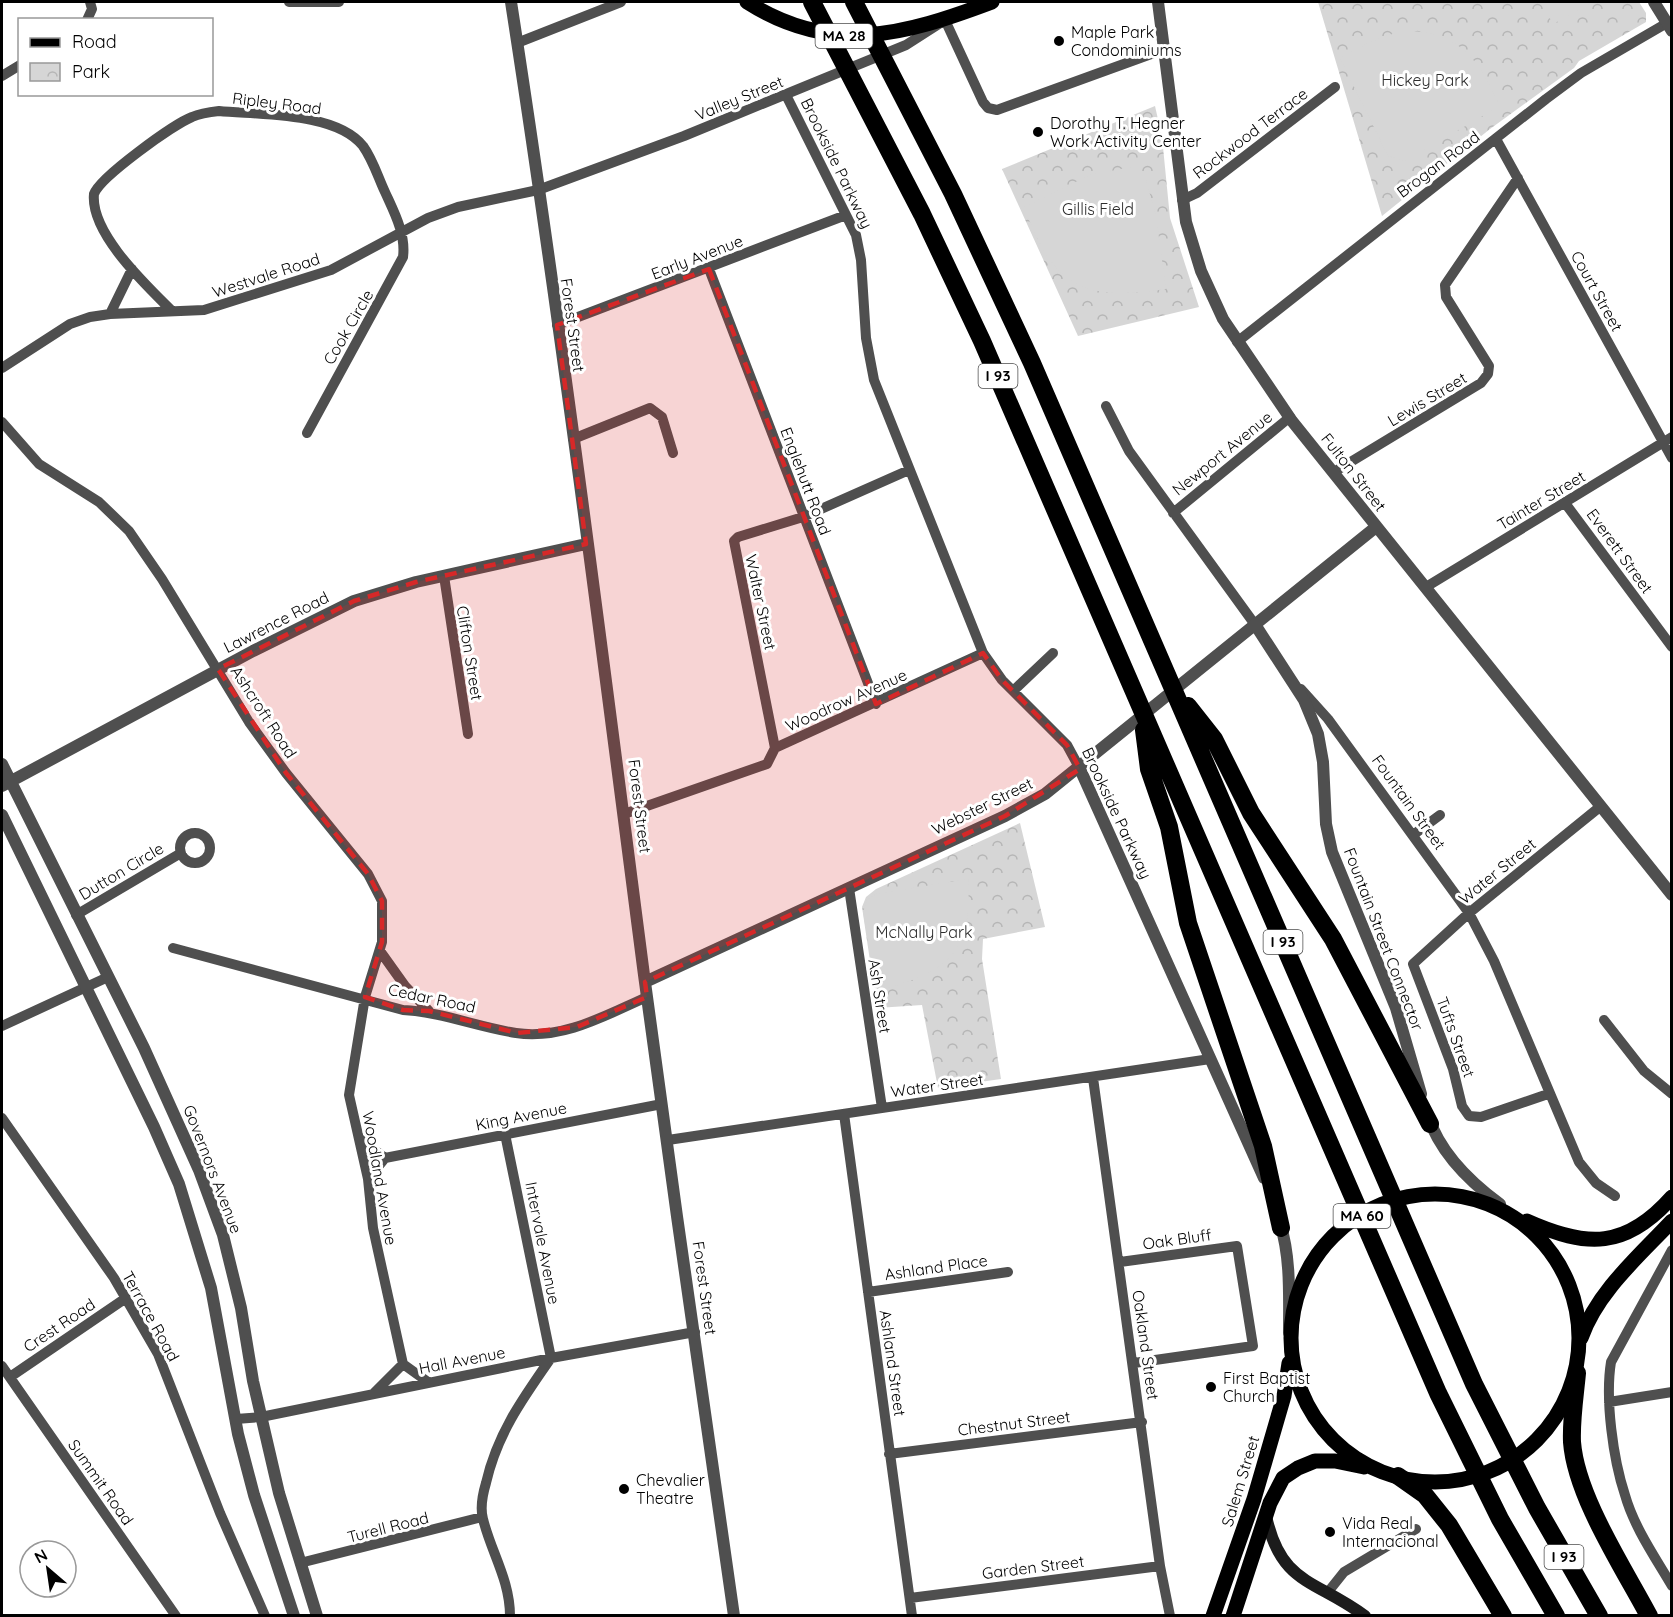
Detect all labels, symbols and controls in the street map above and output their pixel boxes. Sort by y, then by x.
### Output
legend [18,18,213,96]
place label: Maple Park Condominiums [1071,22,1182,60]
road number: MA 28 [816,24,872,48]
text: Road [72,30,117,53]
marker: Maple Park Condominiums [1052,34,1066,48]
text: Park [72,60,110,83]
park label: Hickey Park [1381,70,1469,90]
street label: Valley Street [692,71,786,125]
street label: Rockwood Terrace [1189,83,1311,183]
street label: Ripley Road [231,88,323,118]
street label: Brookside Parkway [797,94,877,232]
place label: Dorothy T. Hegner Work Activity Center [1050,113,1202,151]
marker: Dorothy T. Hegner Work Activity Center [1031,125,1045,139]
street label: Brogan Road [1393,126,1483,202]
park label: Gillis Field [1062,199,1134,219]
street label: Early Avenue [648,230,746,284]
street label: Court Street [1567,247,1627,335]
street label: Westvale Road [210,248,322,302]
street label: Forest Street [557,277,589,373]
street label: Cook Circle [319,286,377,368]
road number: I 93 [978,364,1018,388]
street label: Lewis Street [1384,368,1470,430]
street label: Newport Avenue [1168,407,1276,499]
street label: Englehutt Road [776,424,836,538]
street label: Fulton Street [1317,429,1391,515]
street label: Tainter Street [1493,466,1589,534]
street label: Everett Street [1582,505,1658,597]
street label: Walter Street [741,552,781,652]
street label: Lawrence Road [220,587,332,657]
street label: Clifton Street [453,604,487,702]
street label: Ashcroft Road [227,662,301,762]
street label: Woodrow Avenue [782,664,910,736]
street label: Brookside Parkway [1078,744,1156,882]
street label: Fountain Street [1368,751,1450,853]
street label: Forest Street [624,758,656,854]
street label: Webster Street [928,773,1036,839]
street label: Water Street [1454,834,1540,908]
street label: Dutton Circle [75,838,167,904]
street label: Fountain Street Connector [1340,845,1428,1033]
park label: McNally Park [875,922,973,942]
road number: I 93 [1264,930,1302,954]
street label: Ash Street [864,957,896,1035]
street label: Cedar Road [386,979,478,1017]
street label: Tufts Street [1432,994,1480,1080]
street label: Water Street [889,1069,985,1101]
street label: King Avenue [474,1097,568,1135]
street label: Governors Avenue [179,1102,247,1236]
street label: Woodland Avenue [358,1109,402,1247]
street label: Intervale Avenue [521,1180,565,1306]
road number: MA 60 [1334,1204,1390,1228]
street label: Oak Bluff [1141,1224,1213,1254]
street label: Forest Street [689,1240,721,1336]
street label: Ashland Place [883,1250,989,1284]
street label: Terrace Road [118,1267,184,1365]
street label: Oakland Street [1128,1289,1164,1401]
street label: Crest Road [19,1294,99,1356]
street label: Ashland Street [876,1308,910,1418]
street label: Hall Avenue [417,1342,507,1378]
place label: First Baptist Church [1223,1368,1311,1406]
marker: First Baptist Church [1204,1380,1218,1394]
street label: Chestnut Street [957,1406,1071,1440]
street label: Salem Street [1217,1433,1263,1529]
street label: Summit Road [64,1435,138,1529]
place label: Chevalier Theatre [636,1470,705,1508]
marker: Chevalier Theatre [617,1482,631,1496]
street label: Turell Road [345,1507,431,1547]
place label: Vida Real Internacional [1342,1513,1439,1551]
marker: Vida Real Internacional [1323,1525,1337,1539]
north arrow [18,1539,78,1599]
text: N [31,1544,51,1567]
road number: I 93 [1544,1545,1584,1569]
street label: Garden Street [981,1551,1085,1583]

